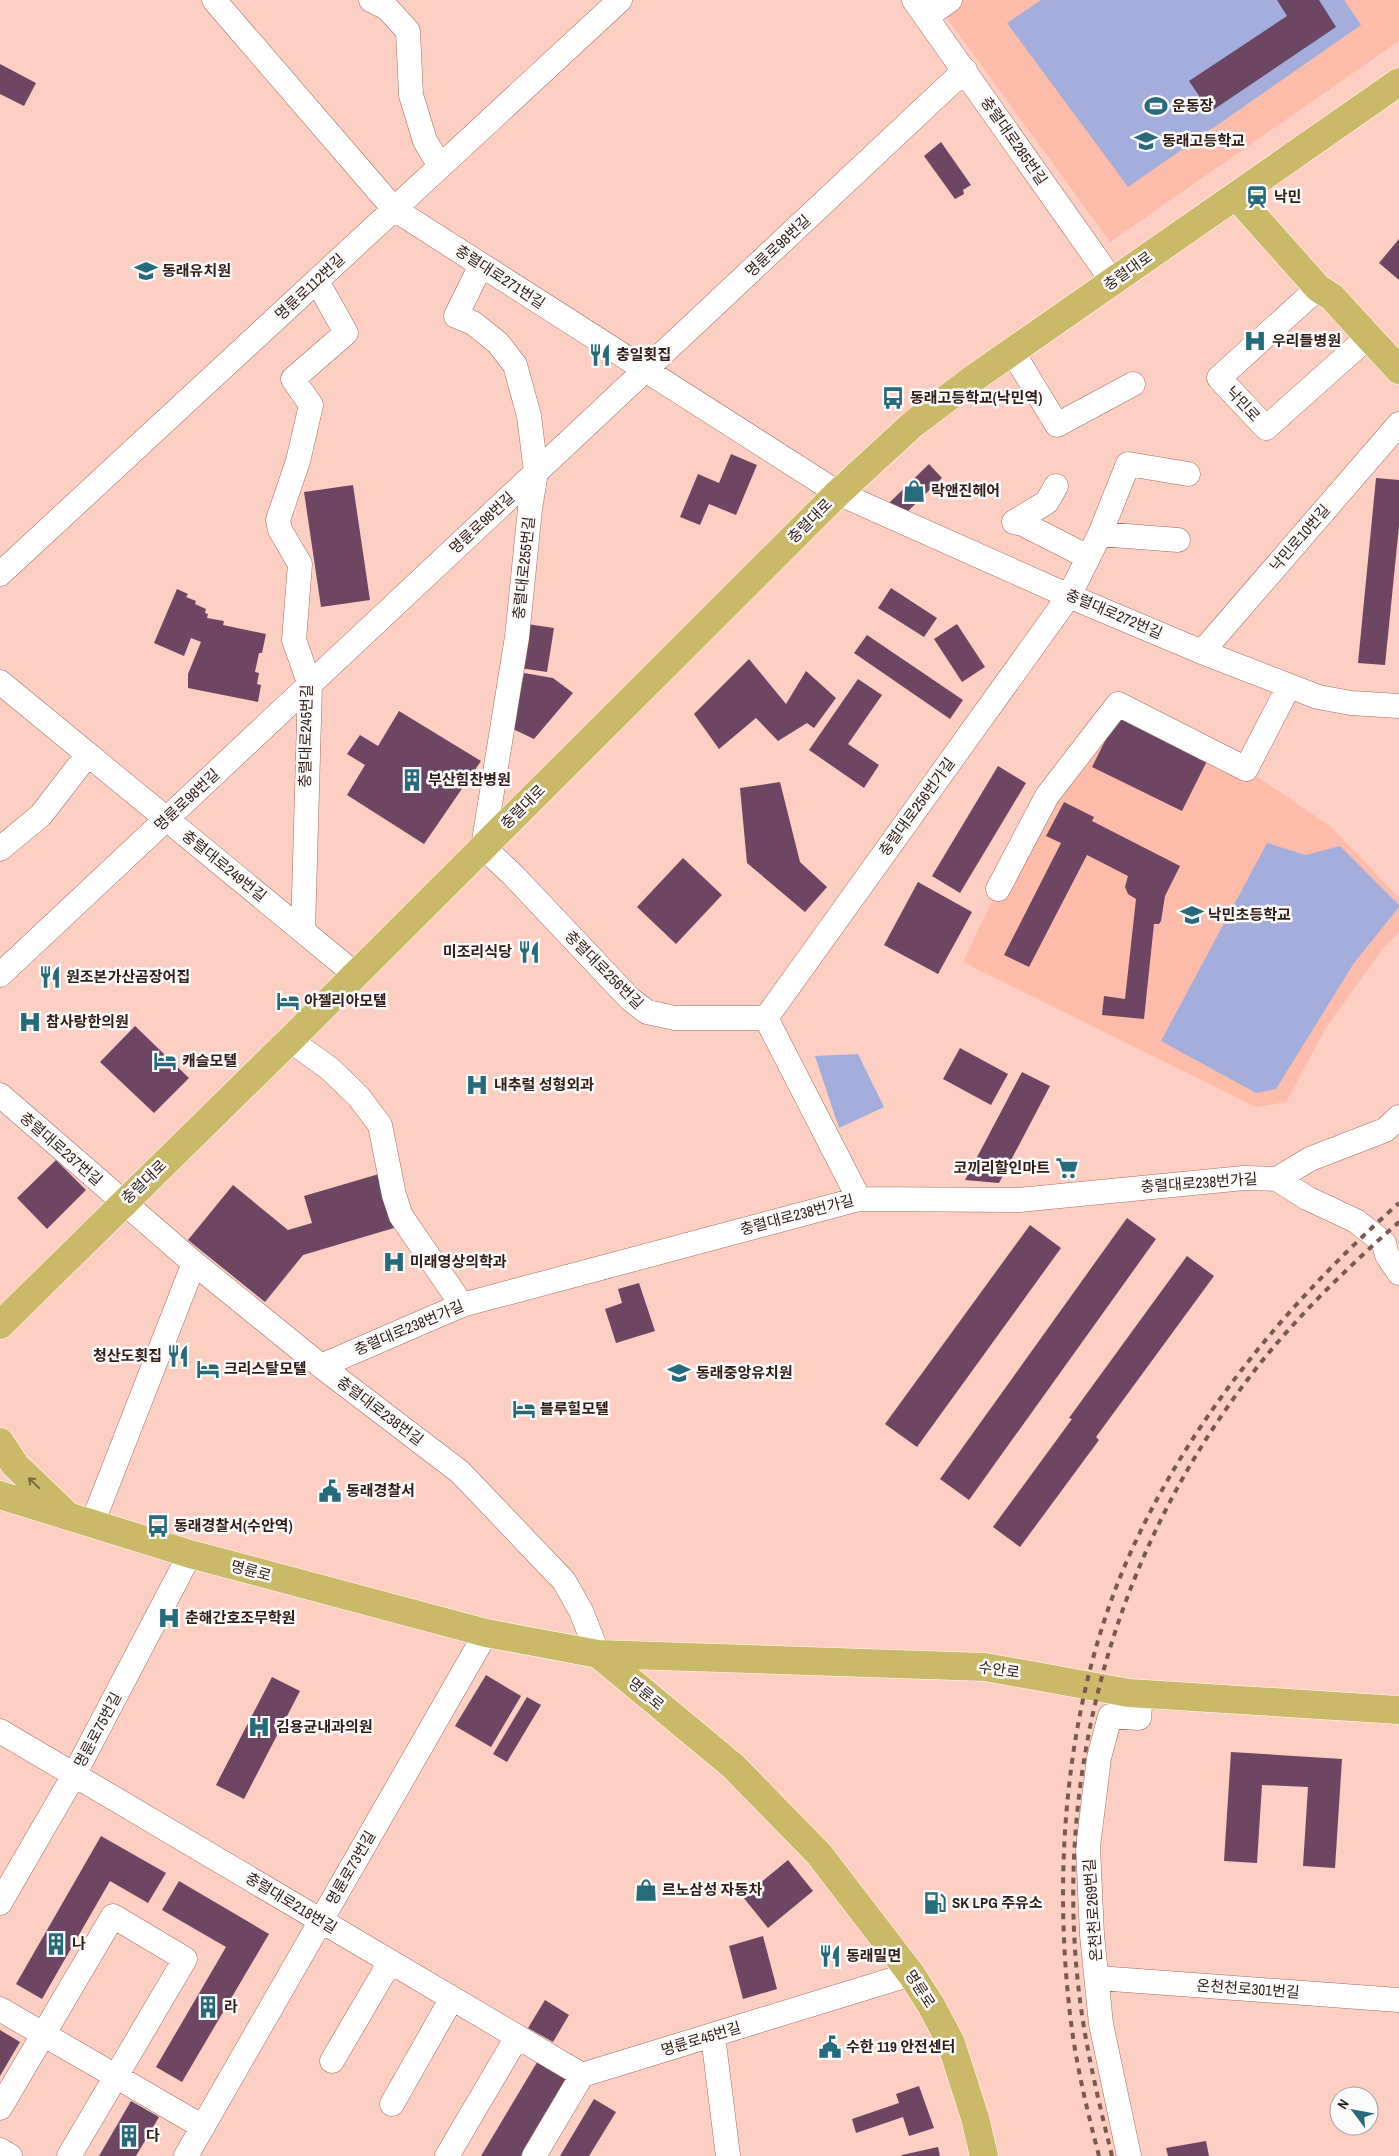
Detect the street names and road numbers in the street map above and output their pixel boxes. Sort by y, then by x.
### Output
street label: 충렬대로285번길 [976,92,1053,189]
street label: 명륜로98번길 [740,210,815,282]
street label: 충렬대로271번길 [451,240,549,314]
street label: 충렬대로 [1099,246,1156,295]
street label: 명륜로112번길 [270,249,349,325]
street label: 낙민로 [1222,381,1265,426]
street label: 명륜로98번길 [444,487,519,559]
street label: 충렬대로 [783,494,837,548]
street label: 낙민로10번길 [1265,500,1335,576]
street label: 충렬대로255번길 [508,515,539,620]
street label: 충렬대로272번길 [1063,584,1166,643]
street label: 충렬대로245번길 [294,684,317,788]
street label: 충렬대로256번가길 [874,753,960,860]
street label: 명륜로98번길 [149,764,224,836]
street label: 충렬대로 [496,780,550,834]
street label: 충렬대로249번길 [178,825,271,906]
street label: 충렬대로256번길 [560,926,648,1014]
street label: 충렬대로237번길 [15,1107,107,1190]
street label: 충렬대로 [117,1155,171,1208]
street label: 충렬대로238번가길 [1140,1168,1258,1197]
street label: 충렬대로238번가길 [738,1189,856,1240]
street label: 충렬대로238번가길 [351,1295,467,1360]
street label: 충렬대로238번길 [333,1371,428,1450]
street label: 명륜로 [228,1555,274,1586]
street label: 수안로 [977,1656,1021,1683]
street label: 명륜로 [624,1672,669,1715]
street label: 명륜로75번길 [69,1688,126,1771]
street label: 명륜로73번길 [321,1827,380,1909]
street label: 온천천로269번길 [1078,1858,1107,1962]
street label: 충렬대로218번길 [242,1867,341,1938]
street label: 명륜로 [900,1966,941,2012]
street label: 온천천로301번길 [1196,1974,1300,2003]
street label: 명륜로45번길 [658,2016,743,2061]

